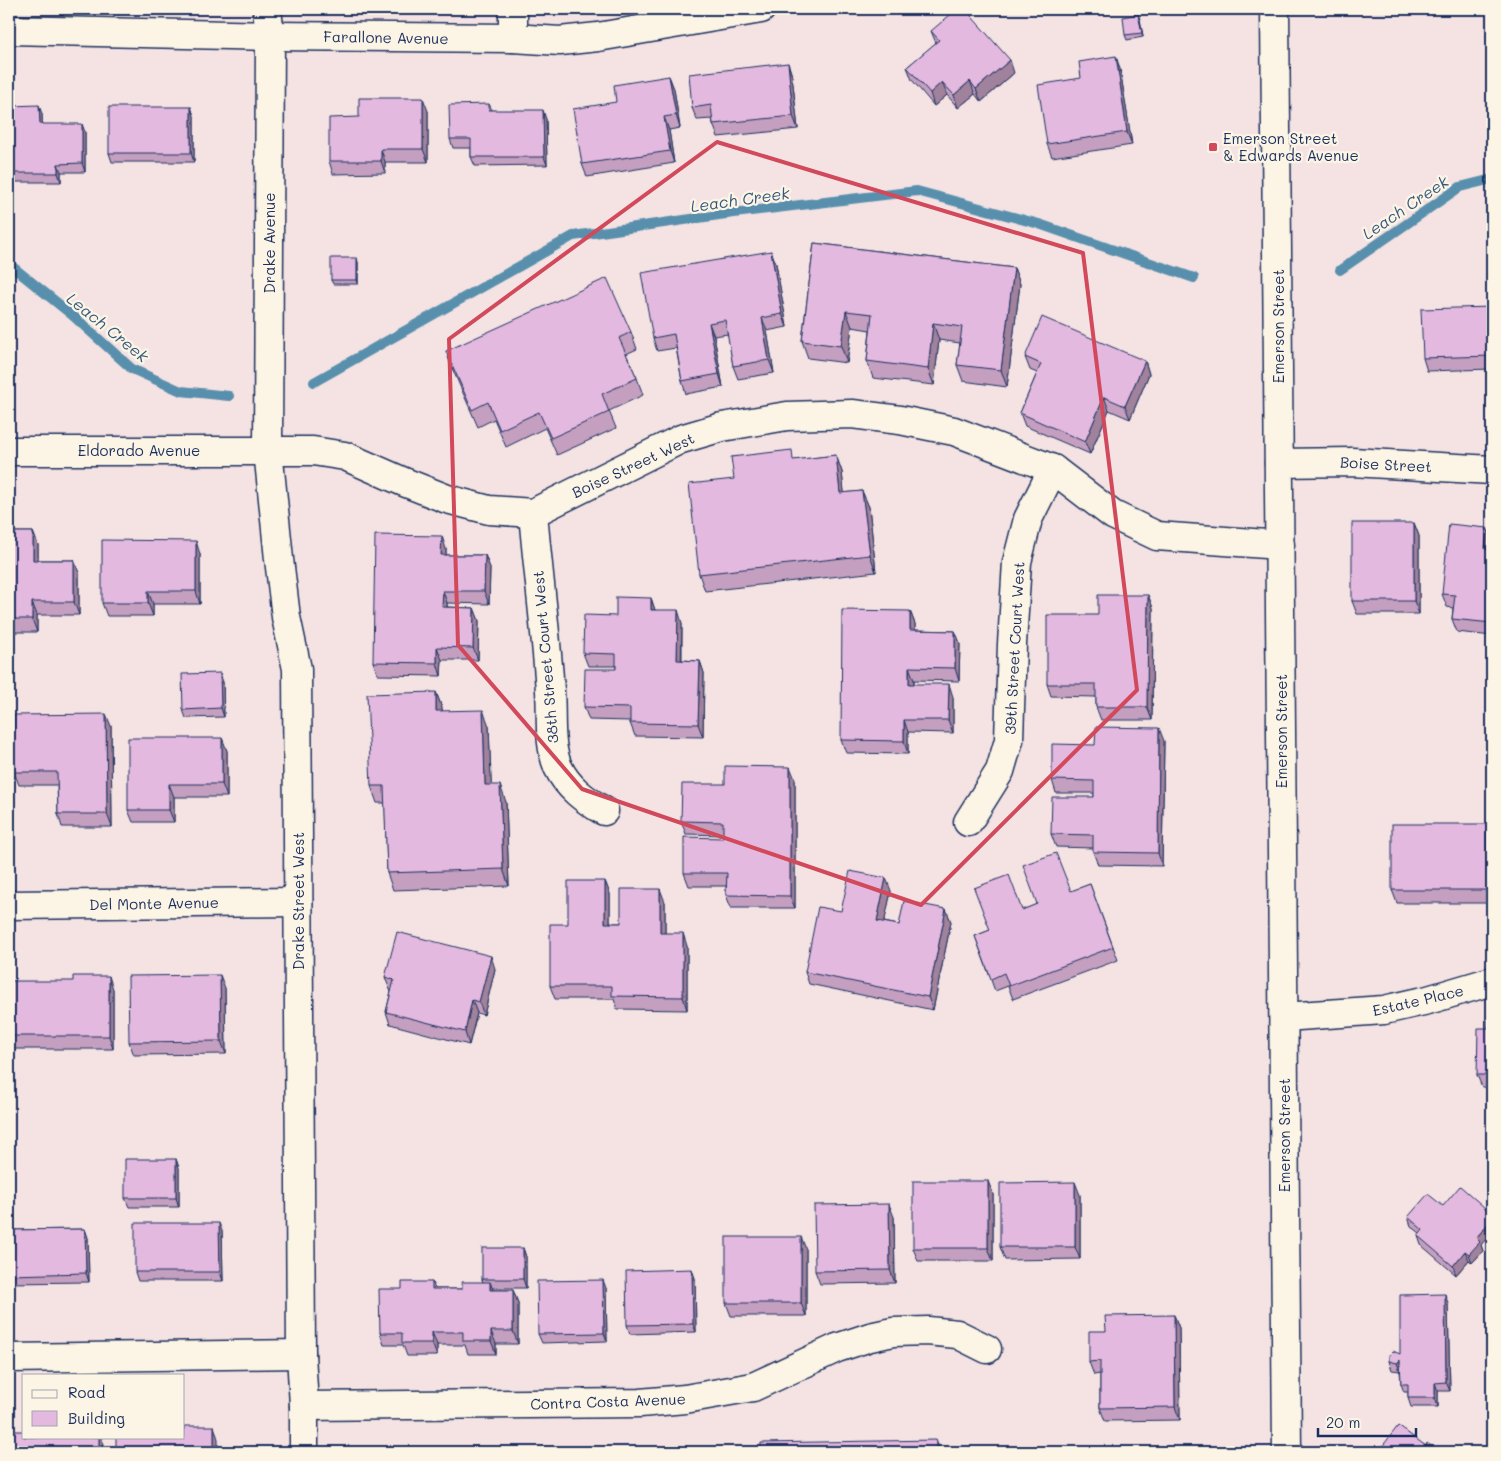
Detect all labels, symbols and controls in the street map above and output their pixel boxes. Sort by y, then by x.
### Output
street label: Farallone Avenue [323,26,449,48]
place label: Emerson Street & Edwards Avenue [1223,128,1359,165]
marker: Emerson Street & Edwards Avenue [1207,141,1219,153]
water label: Leach Creek [1358,170,1453,244]
water label: Leach Creek [689,182,791,216]
street label: Drake Avenue [259,192,279,294]
street label: Emerson Street [1268,269,1288,383]
water label: Leach Creek [63,287,154,367]
street label: Boise Street West [568,428,698,502]
street label: Eldorado Avenue [78,440,200,460]
street label: Boise Street [1340,452,1432,476]
street label: 39th Street Court West [999,561,1029,735]
street label: 38th Street Court West [527,570,563,744]
street label: Emerson Street [1271,674,1291,788]
street label: Drake Street West [288,832,308,970]
street label: Del Monte Avenue [89,892,219,914]
street label: Estate Place [1370,980,1466,1020]
street label: Emerson Street [1274,1078,1294,1192]
legend [22,1374,185,1438]
text: Road [68,1382,105,1402]
street label: Contra Costa Avenue [530,1388,686,1414]
scale bar [1318,1406,1416,1438]
text: Building [68,1408,125,1428]
text: 20 m [1326,1412,1360,1432]

